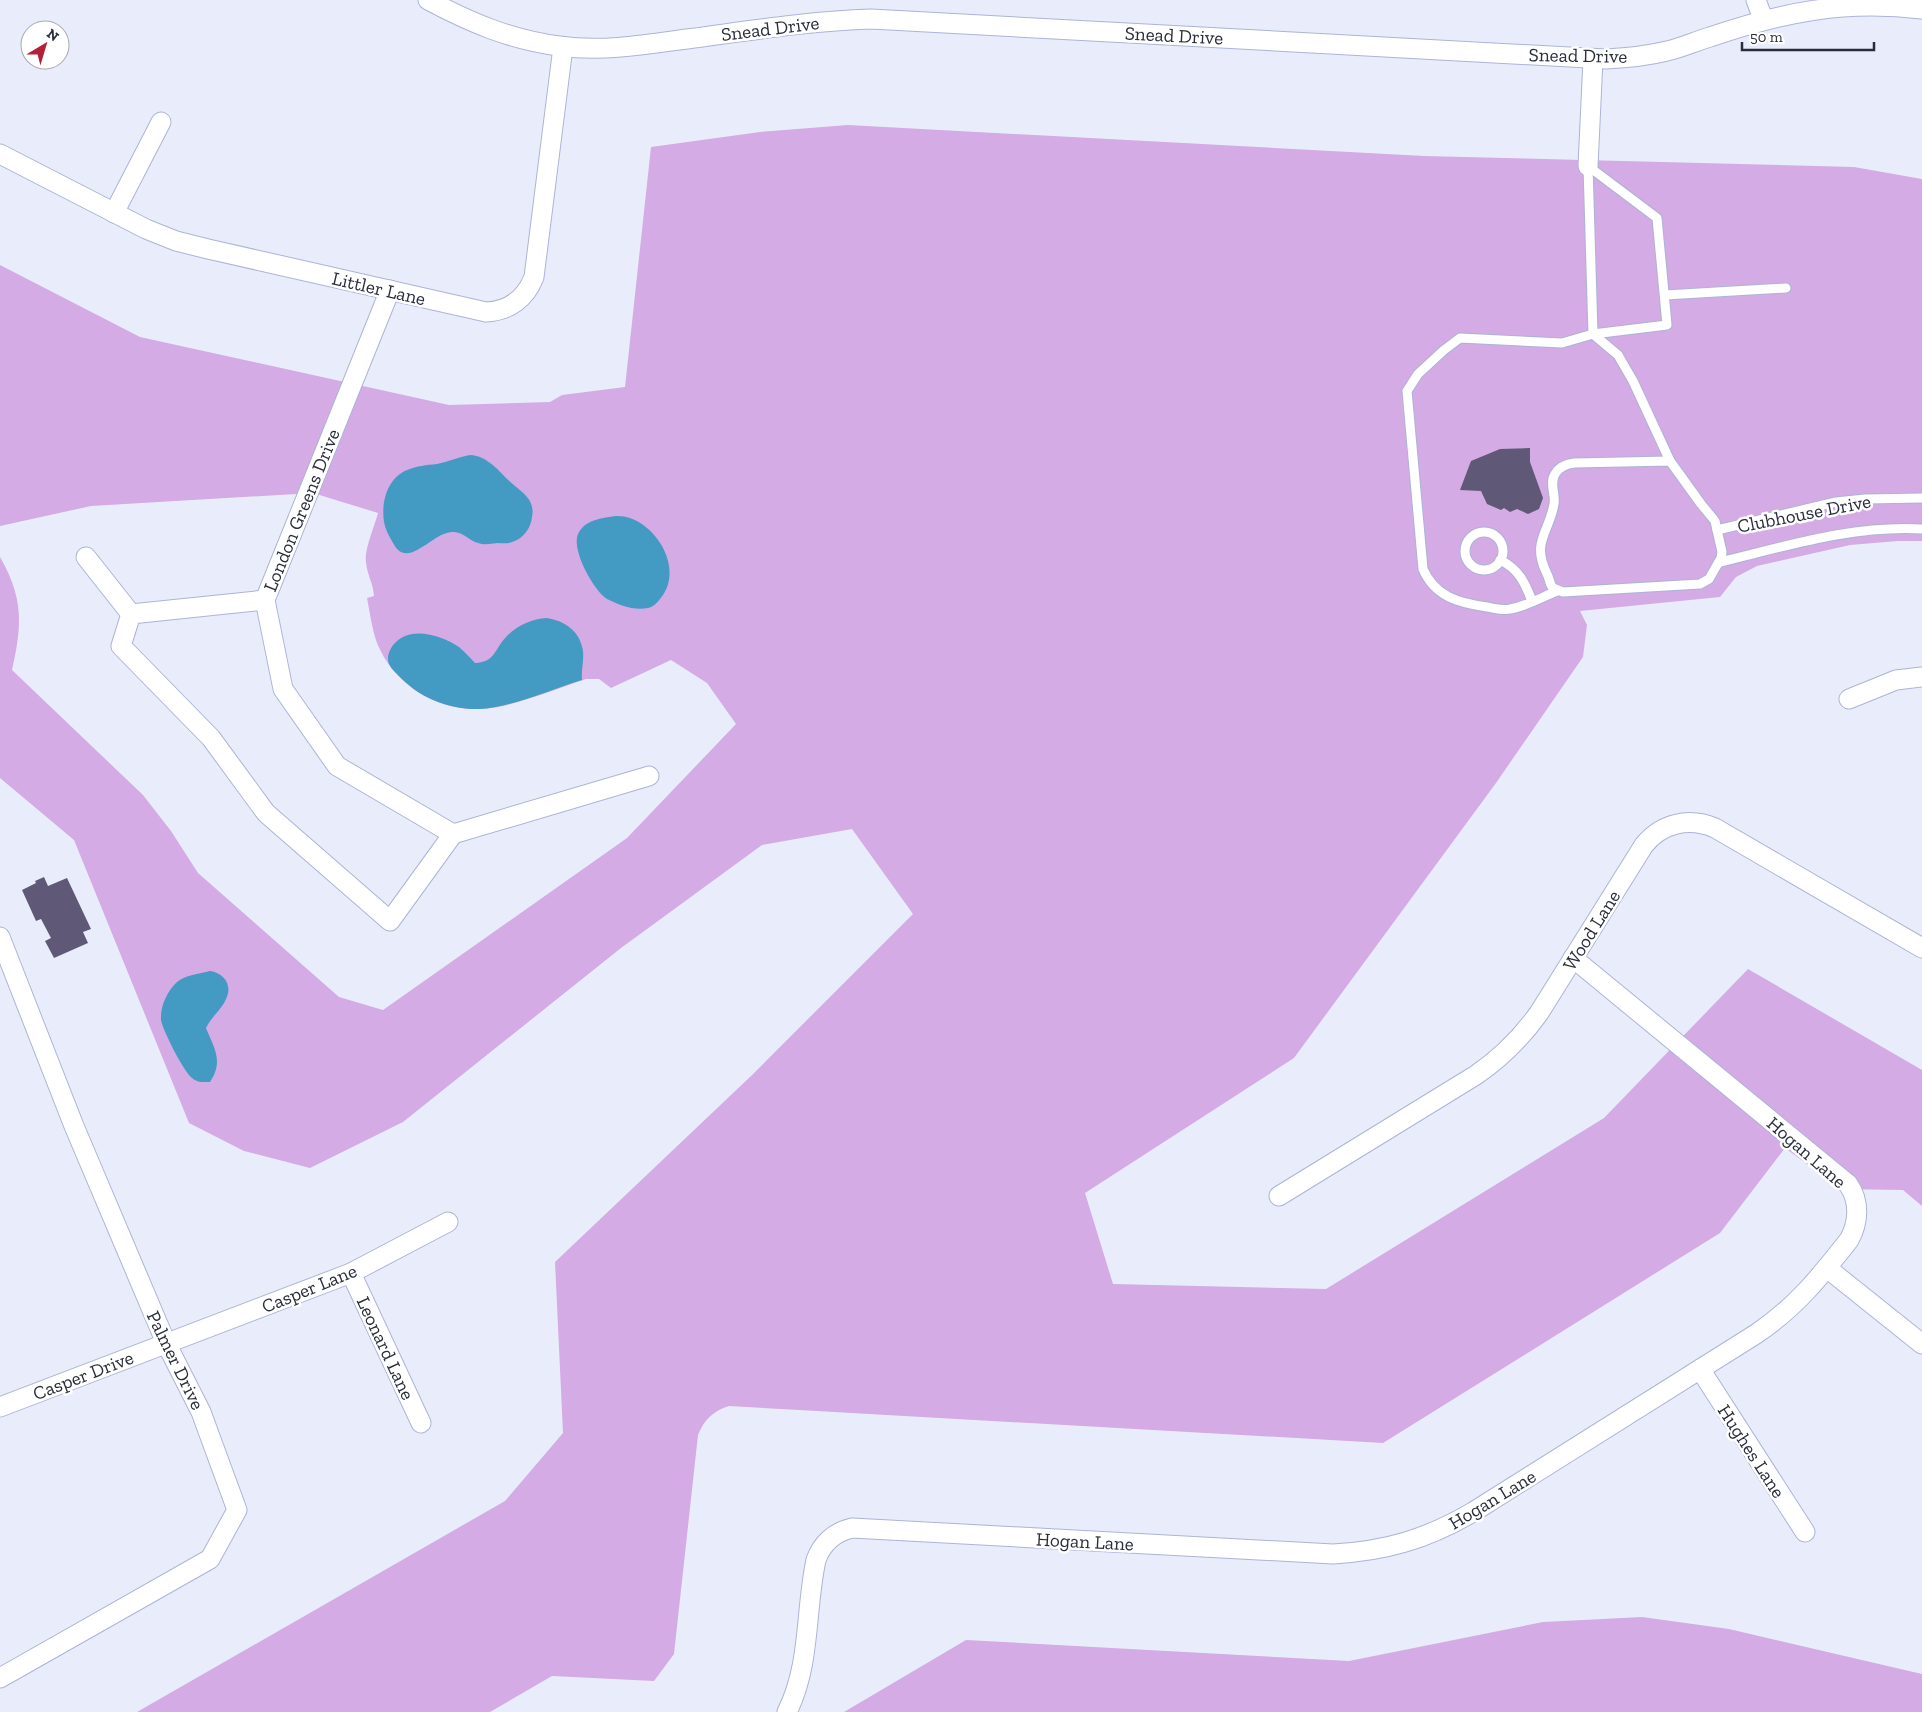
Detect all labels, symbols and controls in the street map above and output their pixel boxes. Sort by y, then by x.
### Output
street label: Snead Drive [720,11,820,46]
north arrow [20,20,70,70]
scale bar [1742,20,1874,52]
street label: Snead Drive [1124,21,1224,50]
text: N [43,25,62,45]
text: 50 m [1750,28,1783,46]
street label: Snead Drive [1529,43,1628,68]
street label: Littler Lane [330,267,428,310]
street label: London Greens Drive [258,425,345,595]
street label: Clubhouse Drive [1735,489,1873,538]
street label: Wood Lane [1558,886,1625,975]
street label: Hogan Lane [1762,1112,1851,1193]
street label: Casper Lane [258,1259,360,1318]
street label: Leonard Lane [352,1293,419,1404]
street label: Palmer Drive [142,1307,209,1413]
street label: Casper Drive [30,1346,137,1405]
street label: Hughes Lane [1713,1400,1790,1502]
street label: Hogan Lane [1444,1464,1540,1534]
street label: Hogan Lane [1036,1527,1134,1556]

